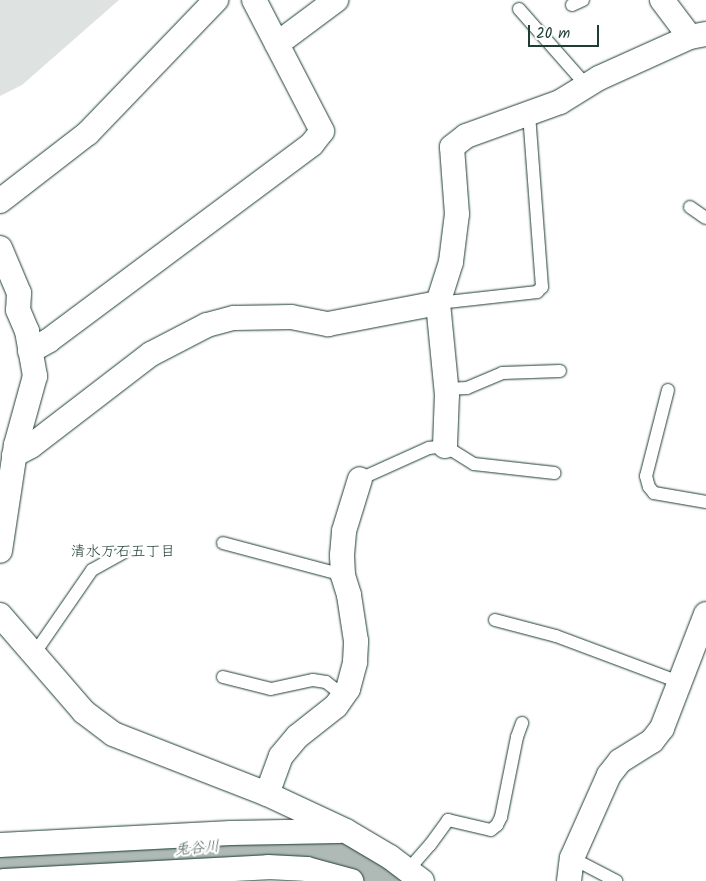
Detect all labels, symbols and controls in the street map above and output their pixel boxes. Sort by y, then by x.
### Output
scale bar [531,15,602,47]
text: 20 m [536,22,570,46]
district label: 清水万石五丁目 [71,544,175,562]
water label: 兎谷川 [174,838,220,860]

